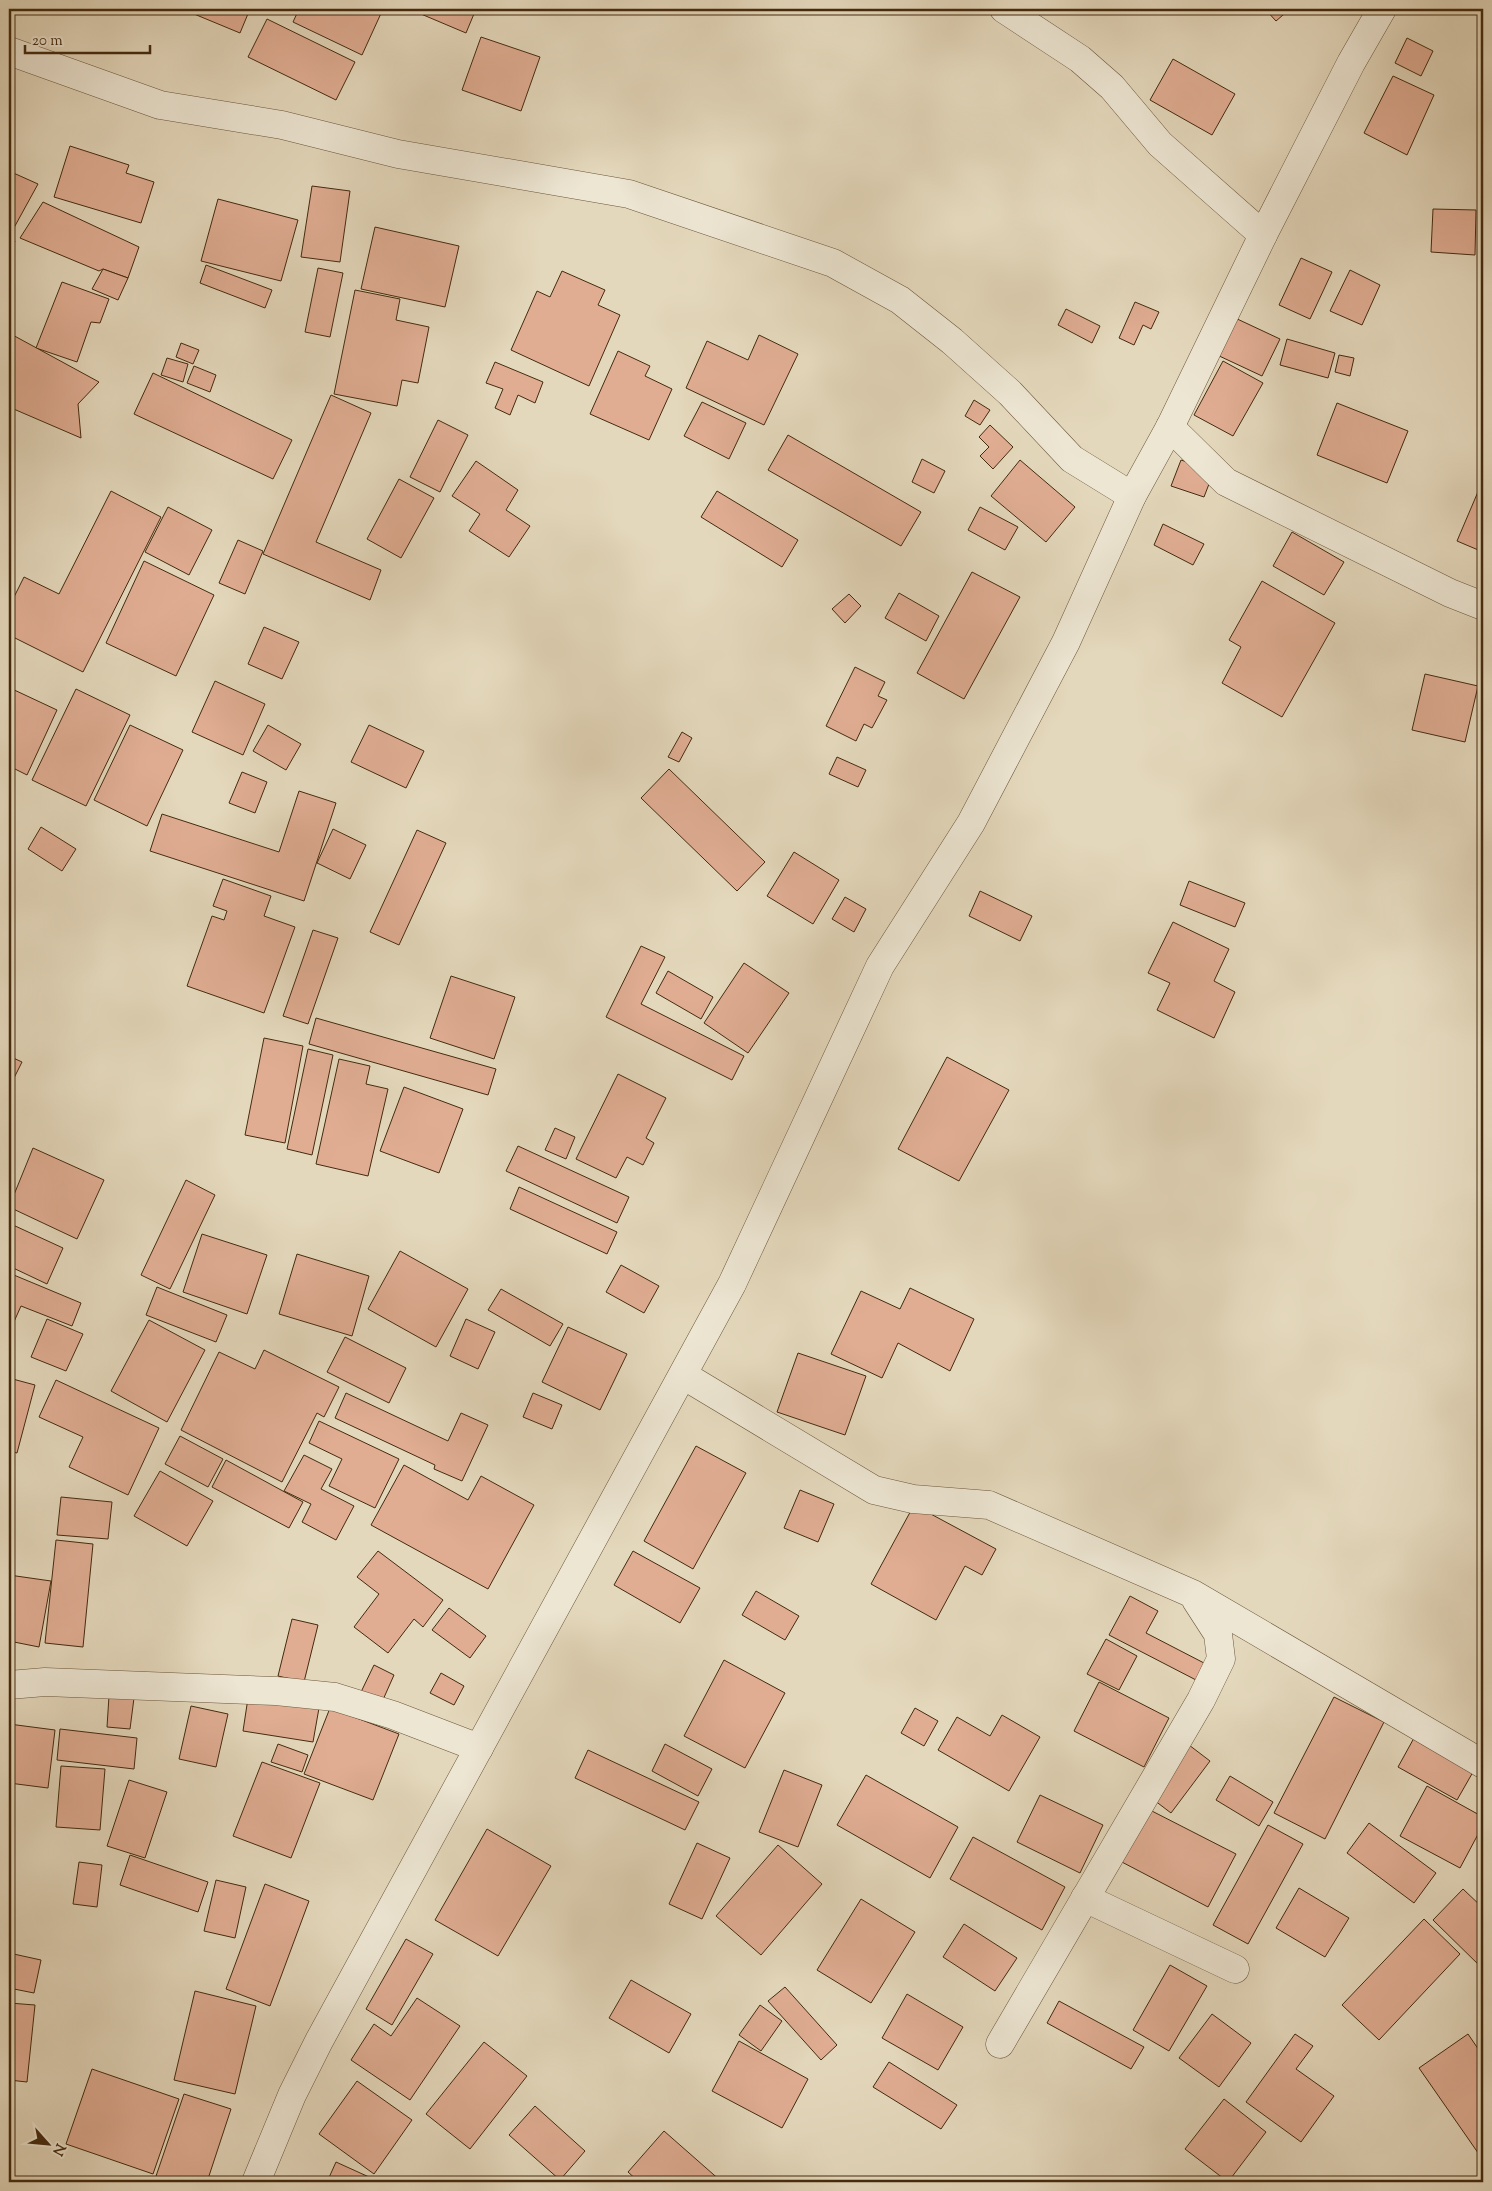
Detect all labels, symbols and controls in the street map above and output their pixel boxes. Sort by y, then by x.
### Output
scale bar [25,22,150,54]
text: 20 m [32,31,63,52]
north arrow [22,2118,72,2168]
text: N [46,2139,69,2159]

